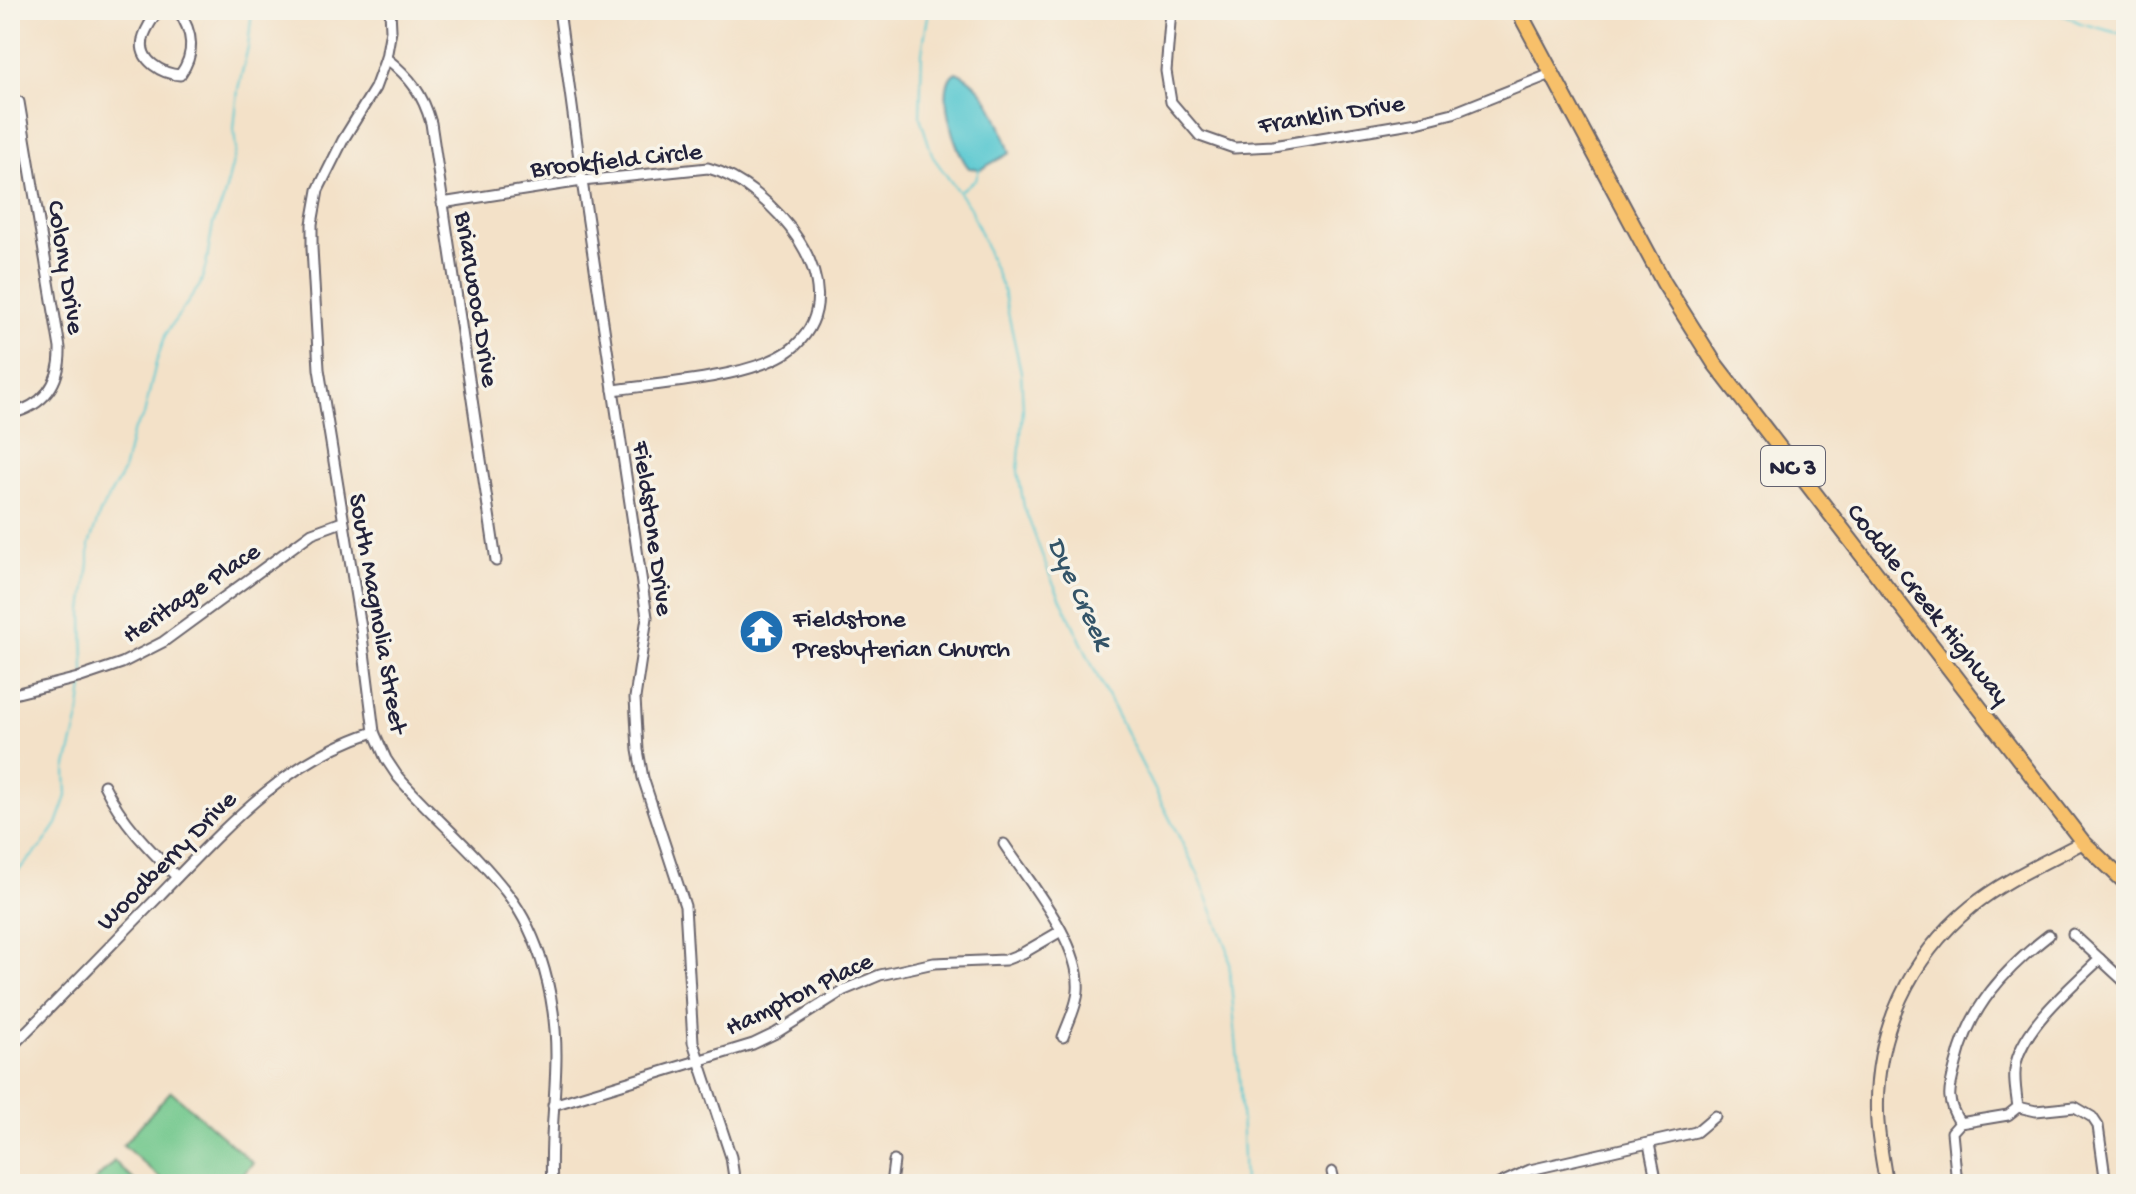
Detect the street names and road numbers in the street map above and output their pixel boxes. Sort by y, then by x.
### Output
street label: Franklin Drive [1255,90,1408,143]
street label: Brookfield Circle [528,138,704,187]
street label: Colony Drive [38,199,89,337]
street label: Briarwood Drive [445,209,504,390]
street label: Fieldstone Drive [623,439,678,618]
road number: NC 3 [1761,446,1825,486]
street label: South Magnolia Street [339,491,412,738]
street label: Coddle Creek Highway [1838,499,2015,713]
street label: Heritage Place [118,537,268,652]
street label: Woodberry Drive [92,785,245,939]
street label: Hampton Place [721,947,879,1045]

